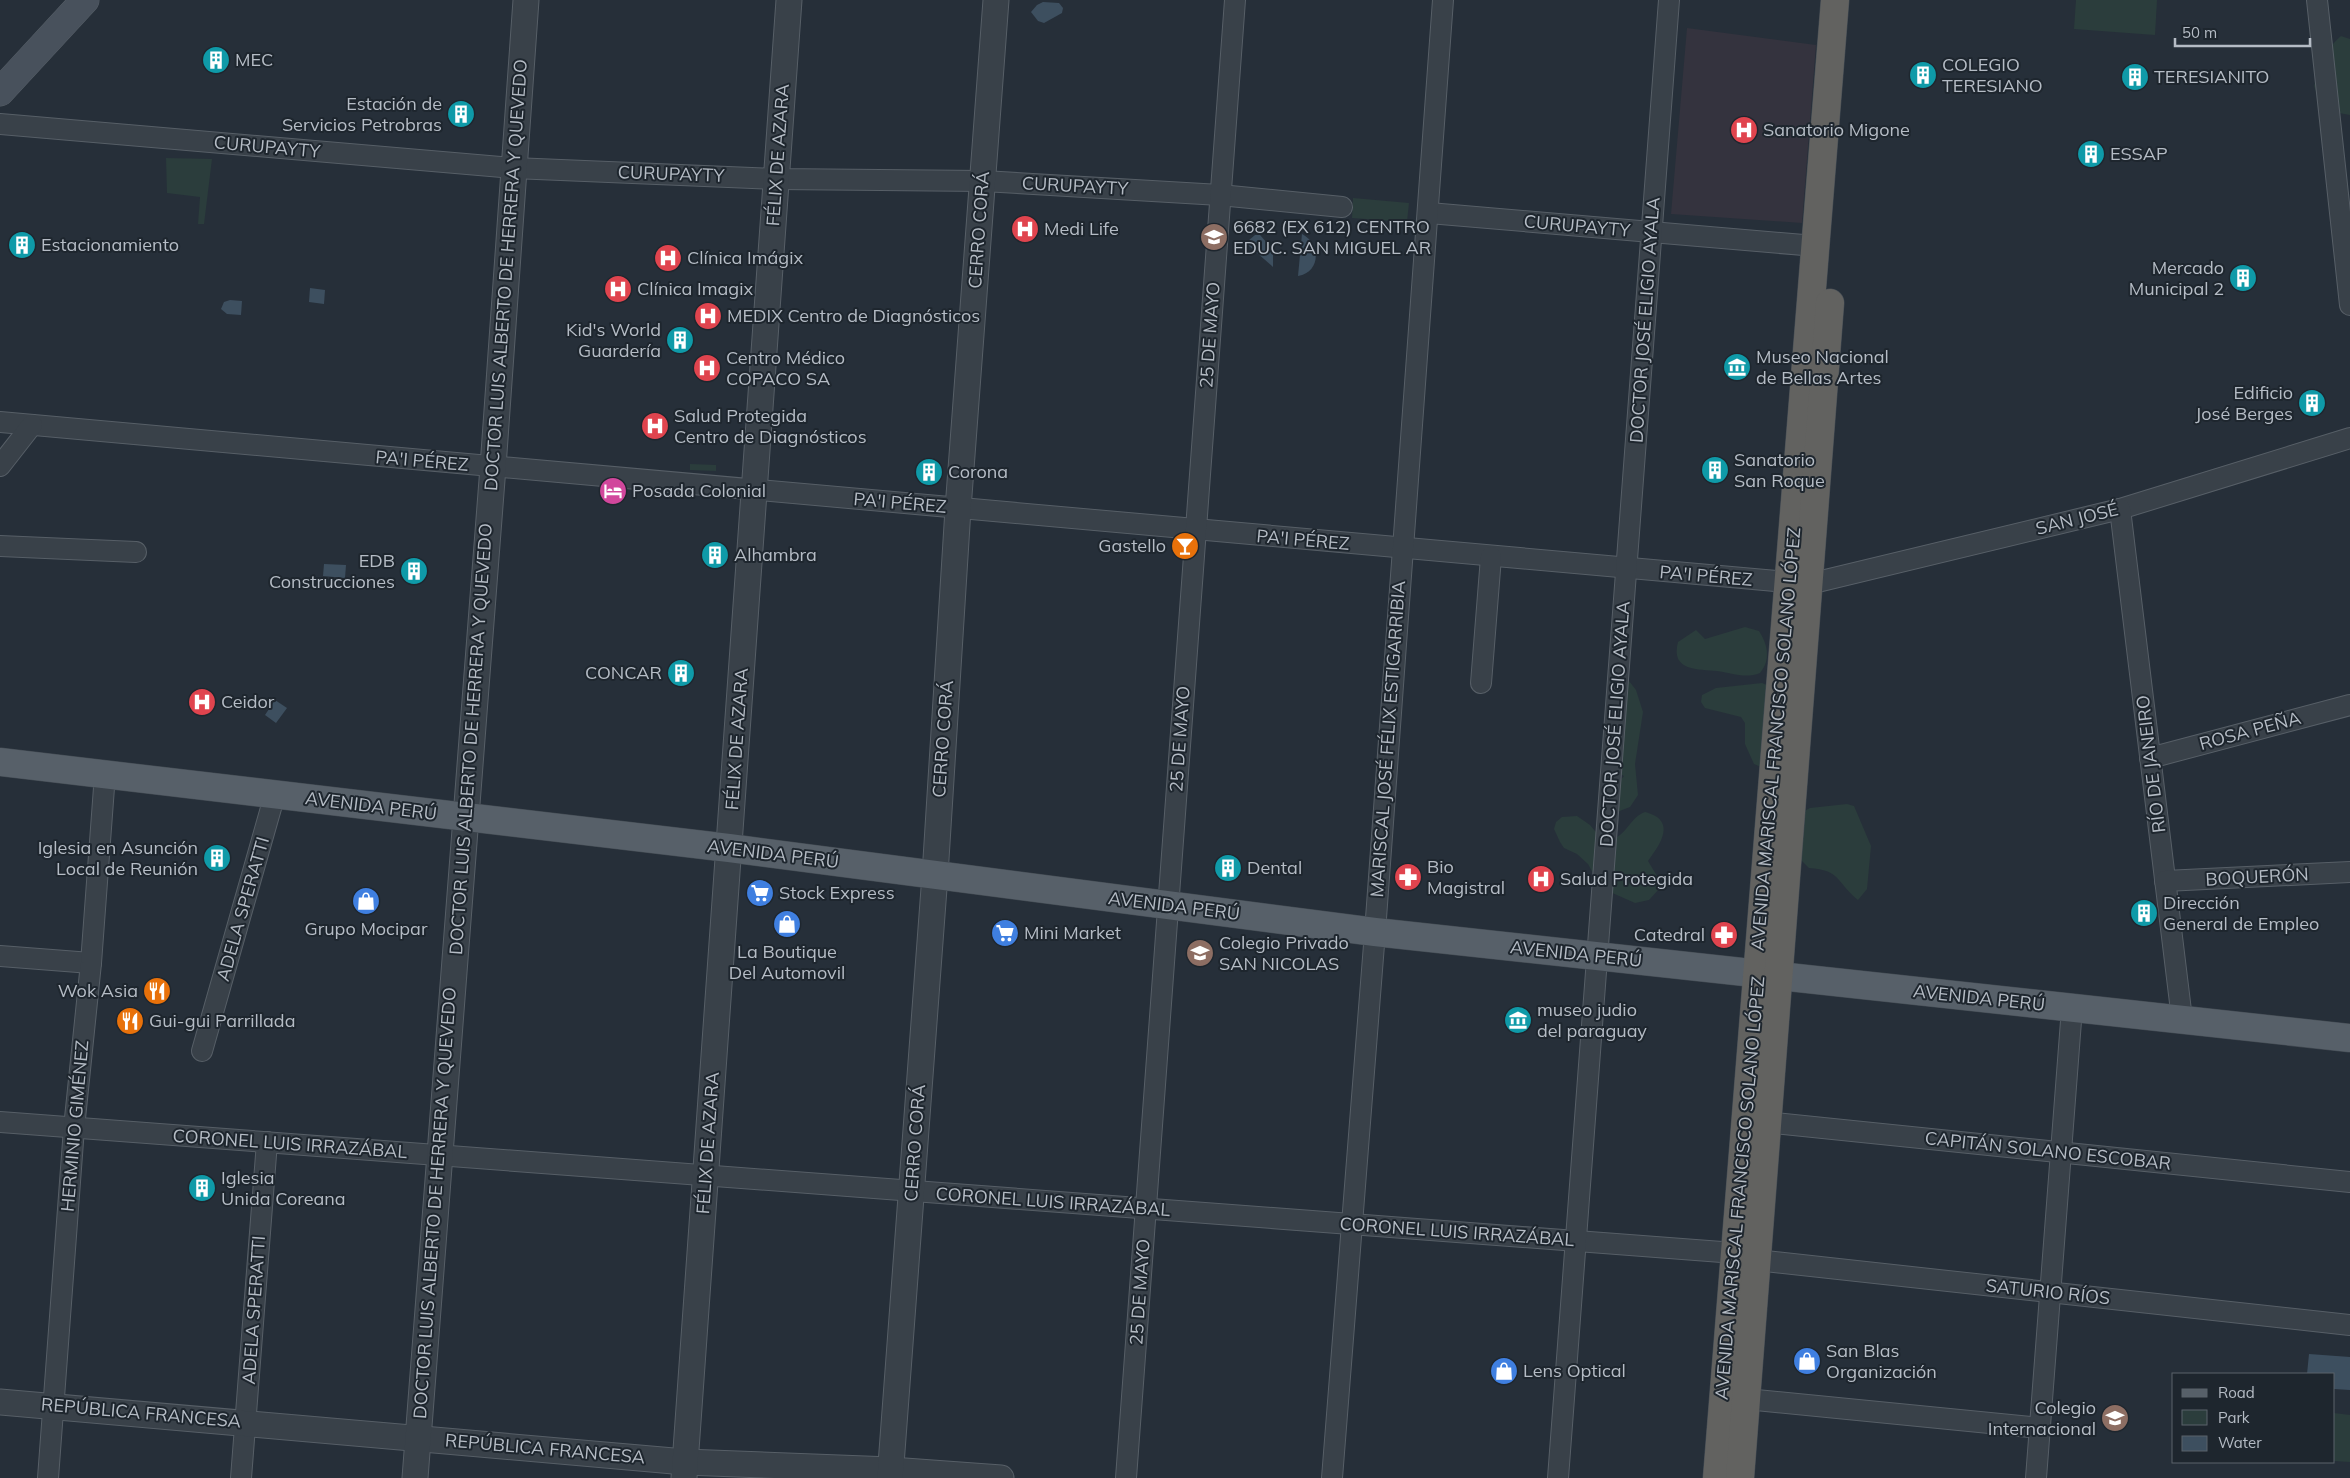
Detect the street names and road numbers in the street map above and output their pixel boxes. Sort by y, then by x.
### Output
street label: DOCTOR LUIS ALBERTO DE HERRERA Y QUEVEDO [479,58,532,492]
street label: FÉLIX DE AZARA [761,83,794,227]
street label: CURUPAYTY [213,130,322,163]
street label: CURUPAYTY [617,160,726,187]
street label: CERRO CORÁ [963,170,994,289]
street label: CURUPAYTY [1021,171,1130,200]
street label: DOCTOR JOSÉ ELIGIO AYALA [1624,196,1665,444]
street label: CURUPAYTY [1523,209,1632,242]
street label: 25 DE MAYO [1194,281,1225,389]
street label: PA'I PÉREZ [375,445,470,476]
street label: PA'I PÉREZ [853,487,948,518]
street label: SAN JOSÉ [2033,497,2120,540]
street label: DOCTOR LUIS ALBERTO DE HERRERA Y QUEVEDO [444,522,497,956]
street label: PA'I PÉREZ [1256,524,1351,555]
street label: AVENIDA MARISCAL FRANCISCO SOLANO LÓPEZ [1746,526,1806,952]
street label: PA'I PÉREZ [1659,560,1754,591]
street label: MARISCAL JOSÉ FÉLIX ESTIGARRIBIA [1365,580,1410,898]
street label: DOCTOR JOSÉ ELIGIO AYALA [1594,600,1635,848]
street label: FÉLIX DE AZARA [720,667,753,811]
street label: CERRO CORÁ [927,679,958,798]
street label: 25 DE MAYO [1164,685,1195,793]
street label: RÍO DE JANEIRO [2131,694,2170,834]
street label: ROSA PEÑA [2196,706,2303,755]
street label: AVENIDA PERÚ [304,786,438,825]
street label: ADELA SPERATTI [211,834,274,984]
street label: AVENIDA PERÚ [706,834,840,873]
street label: BOQUERÓN [2205,862,2309,891]
street label: AVENIDA PERÚ [1107,886,1241,925]
street label: AVENIDA PERÚ [1509,935,1643,972]
street label: AVENIDA MARISCAL FRANCISCO SOLANO LÓPEZ [1710,975,1770,1401]
street label: AVENIDA PERÚ [1912,979,2046,1016]
street label: DOCTOR LUIS ALBERTO DE HERRERA Y QUEVEDO [408,986,461,1420]
street label: HERMINIO GIMÉNEZ [56,1039,93,1213]
street label: FÉLIX DE AZARA [691,1071,724,1215]
street label: CERRO CORÁ [899,1083,930,1202]
street label: CORONEL LUIS IRRAZÁBAL [172,1124,408,1163]
street label: CAPITÁN SOLANO ESCOBAR [1924,1126,2172,1175]
street label: CORONEL LUIS IRRAZÁBAL [935,1182,1171,1221]
street label: CORONEL LUIS IRRAZÁBAL [1339,1212,1575,1251]
street label: ADELA SPERATTI [237,1235,270,1385]
street label: 25 DE MAYO [1124,1238,1155,1346]
street label: SATURIO RÍOS [1985,1274,2111,1309]
street label: REPÚBLICA FRANCESA [40,1392,242,1433]
street label: REPÚBLICA FRANCESA [444,1428,646,1469]

